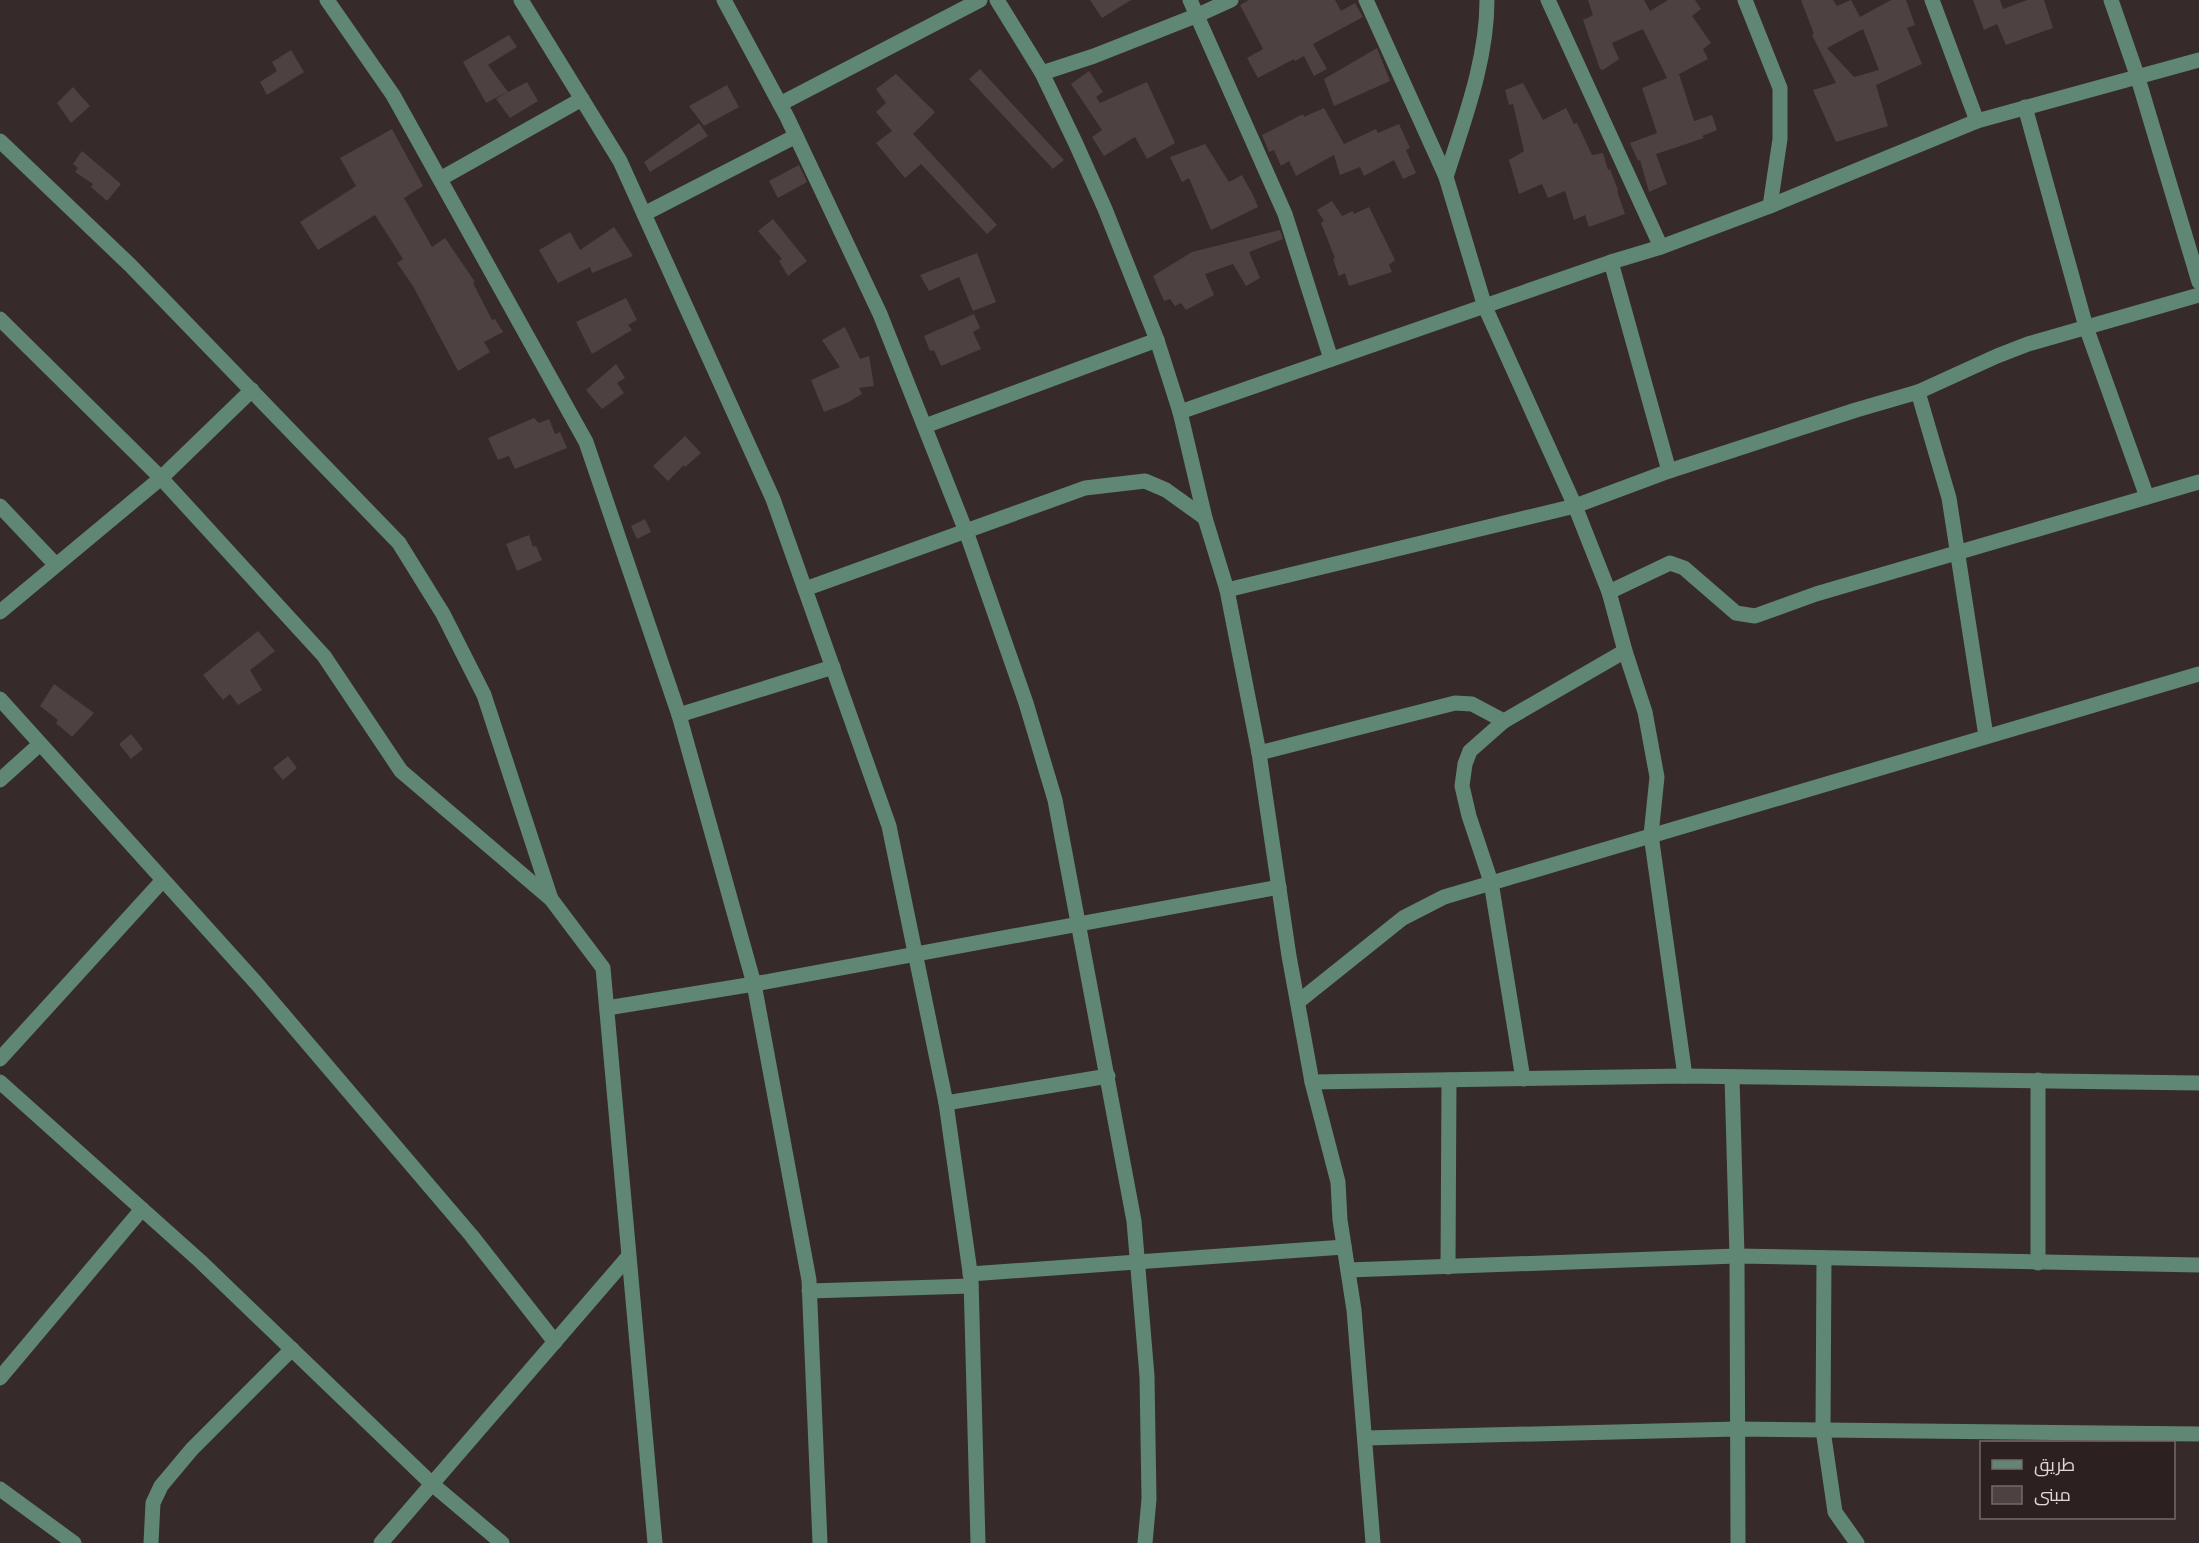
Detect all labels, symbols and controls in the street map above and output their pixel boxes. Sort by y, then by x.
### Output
legend [1980,1441,2175,1519]
text: طريق [2034,1454,2075,1477]
text: مبنى [2034,1484,2071,1506]

